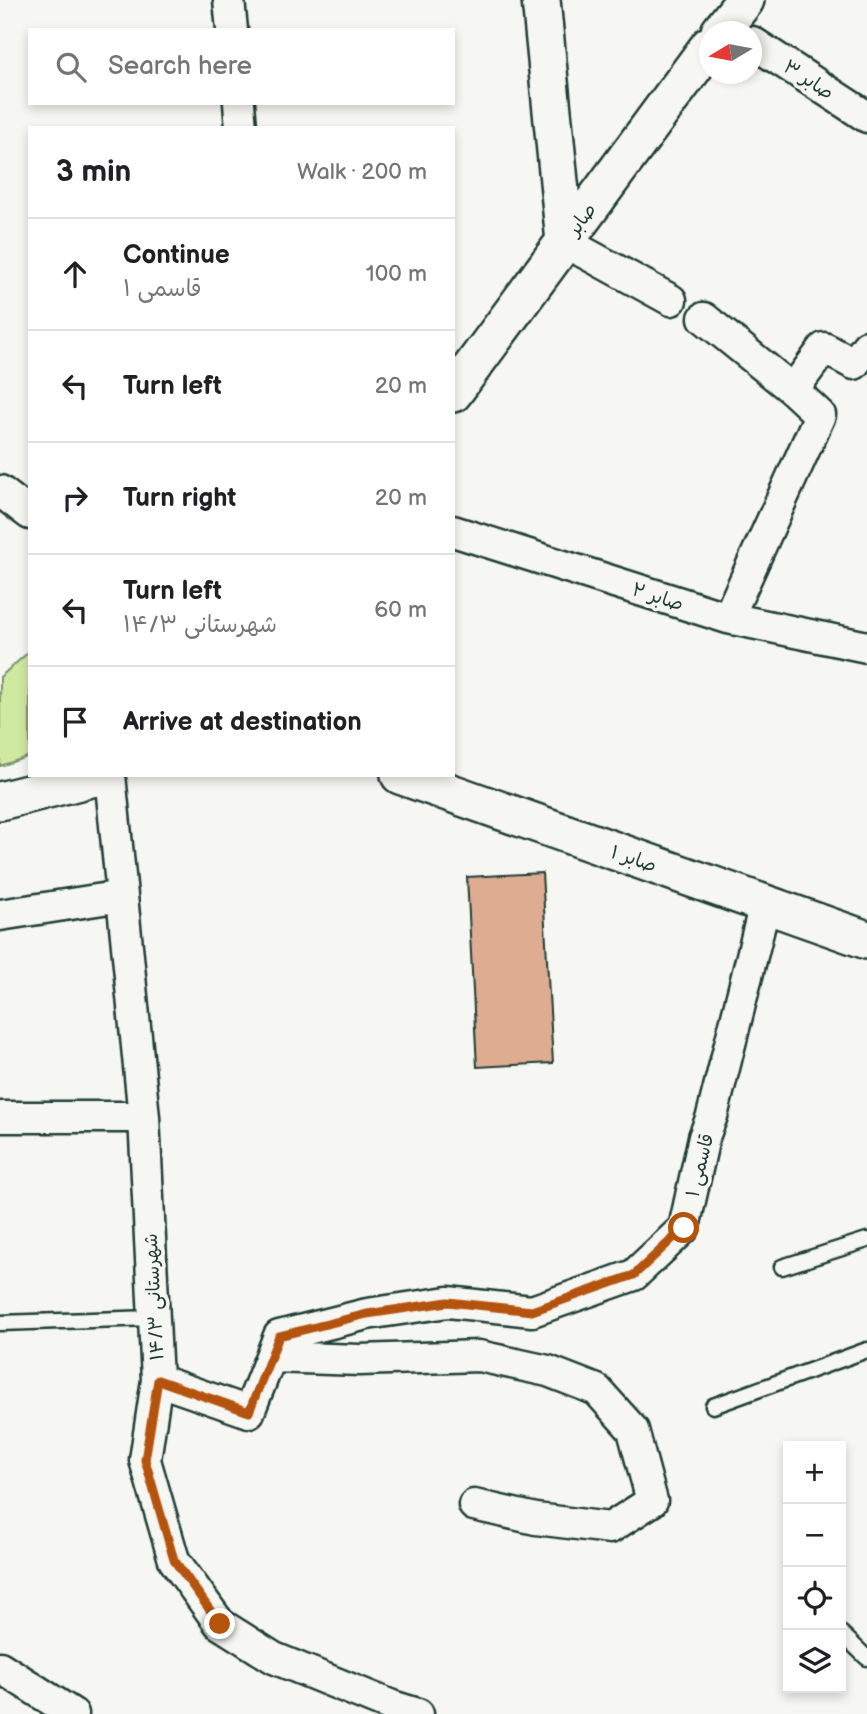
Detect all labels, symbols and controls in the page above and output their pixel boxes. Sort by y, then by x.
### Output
north arrow [699,21,762,84]
search box [28,28,455,105]
icon: search [52,48,90,86]
text: Search here [108,51,252,82]
street label: صابر ۳ [779,55,838,105]
text: 3 min [56,154,131,190]
text: Walk · 200 m [297,158,427,186]
street label: صابر [562,199,602,242]
text: Continue [123,240,230,271]
icon: ahead [56,255,94,293]
text: 100 m [366,260,427,288]
text: قاسمی ۱ [123,275,201,303]
icon: left [56,367,94,405]
text: Turn left [123,371,222,402]
text: 20 m [375,372,427,400]
icon: right [56,479,94,517]
text: Turn right [123,483,236,514]
text: 20 m [375,484,427,512]
text: Turn left [123,576,222,607]
street label: صابر ۲ [629,578,686,617]
icon: left [56,591,94,629]
text: 60 m [374,596,427,624]
text: شهرستانی ۱۴/۳ [123,611,277,639]
icon: arrive [56,703,94,741]
text: Arrive at destination [123,707,362,738]
street label: صابر ۱ [608,841,659,878]
street label: قاسمی ۱ [681,1131,719,1200]
route start [668,1212,699,1243]
street label: شهرستانی ۱۴/۳ [140,1233,169,1361]
map controls [783,1441,846,1693]
button: + [783,1441,846,1504]
button: − [783,1504,846,1567]
button: locate [783,1567,846,1630]
route end [204,1608,235,1639]
button: layers [783,1630,846,1693]

